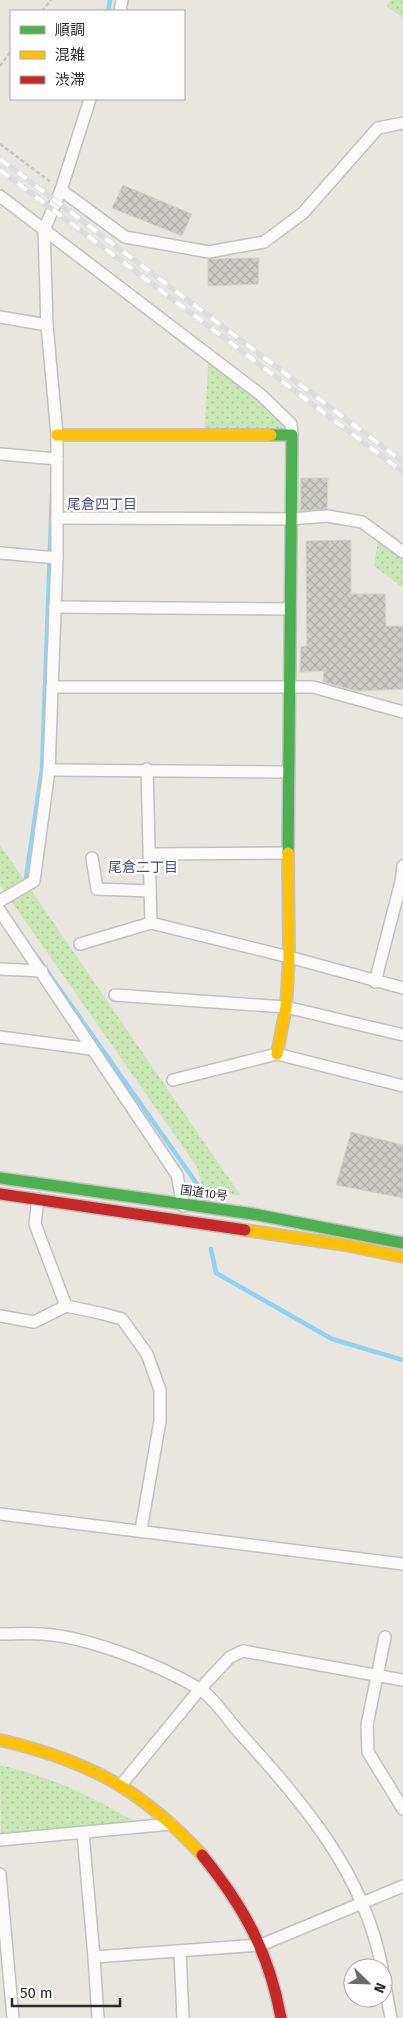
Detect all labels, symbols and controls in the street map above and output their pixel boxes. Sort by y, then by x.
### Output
legend [10,10,185,100]
text: 順調 [55,21,85,39]
text: 混雑 [55,46,85,64]
text: 渋滞 [55,71,85,89]
district label: 尾倉四丁目 [67,496,137,513]
district label: 尾倉二丁目 [108,859,178,876]
street label: 国道10号 [179,1183,229,1203]
north arrow [343,1958,393,2008]
scale bar [12,1976,120,2008]
text: N [370,1980,389,1995]
text: 50 m [20,1984,53,2002]

